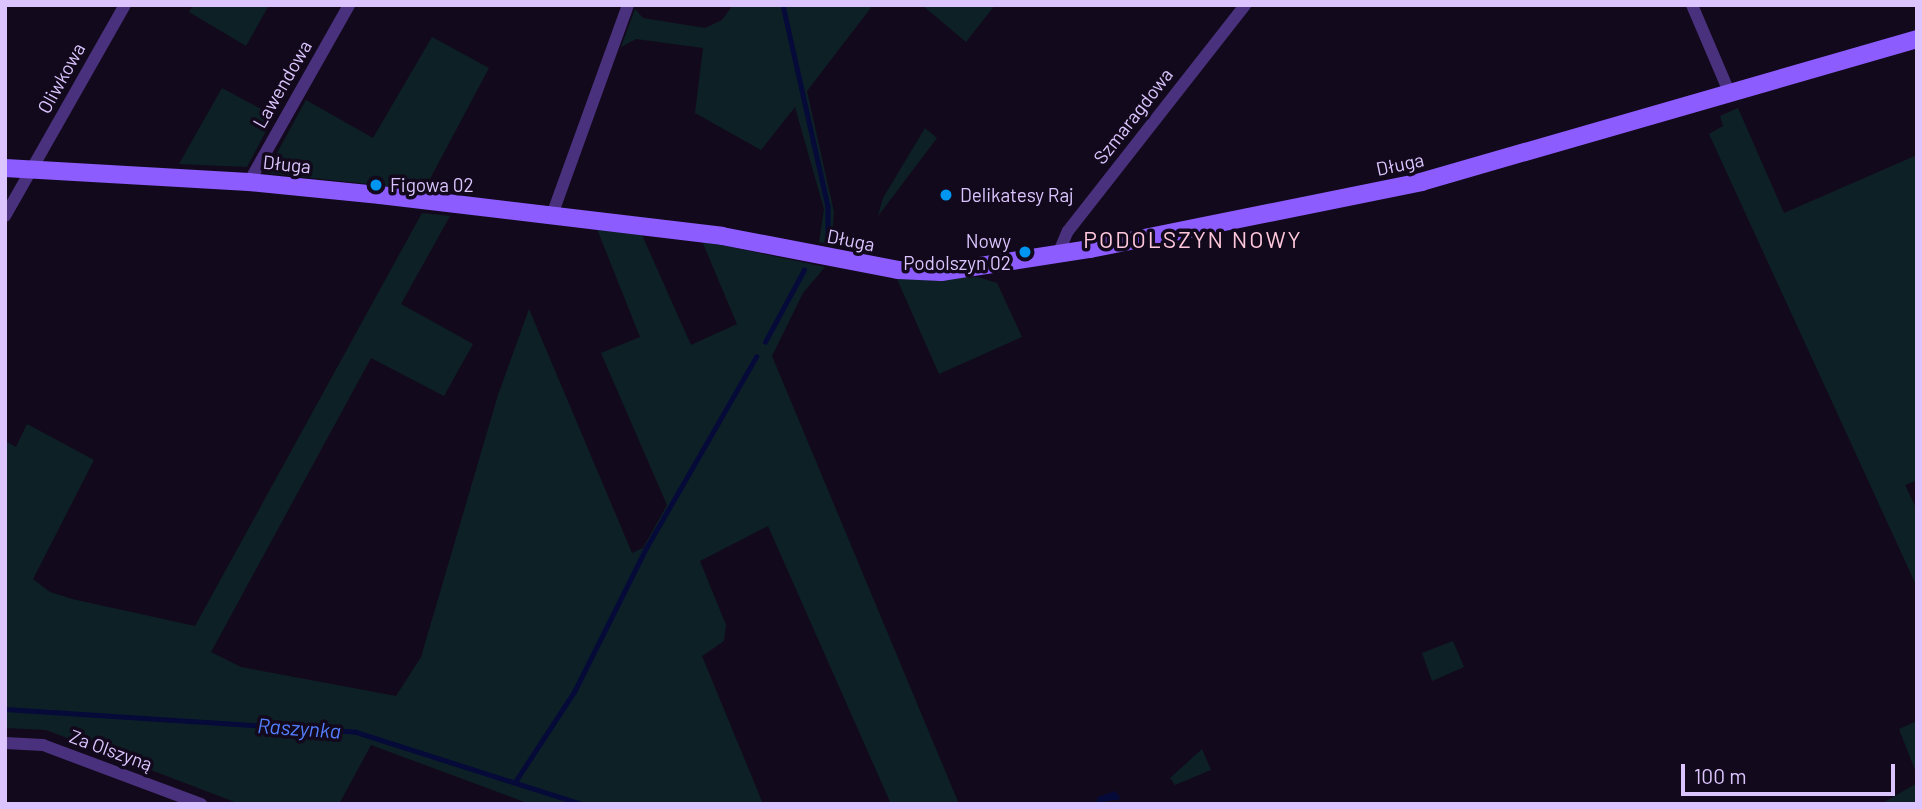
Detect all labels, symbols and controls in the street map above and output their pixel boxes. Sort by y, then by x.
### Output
street label: Lawendowa [248,36,316,132]
street label: Oliwkowa [32,39,90,117]
street label: Szmaragdowa [1089,64,1177,168]
street label: Długa [1374,148,1426,180]
street label: Długa [262,150,312,178]
place label: Figowa 02 [390,174,474,196]
marker: Figowa 02 [368,177,384,193]
place label: Delikatesy Raj [960,184,1074,206]
marker: Delikatesy Raj [938,187,954,203]
street label: Długa [825,224,877,256]
district label: PODOLSZYN NOWY [1085,225,1301,253]
place label: Nowy Podolszyn 02 [903,230,1011,274]
marker: Nowy Podolszyn 02 [1017,244,1033,260]
water label: Raszynka [256,713,342,743]
street label: Za Olszyną [67,725,155,775]
scale bar [1684,750,1898,794]
text: 100 m [1694,763,1747,788]

